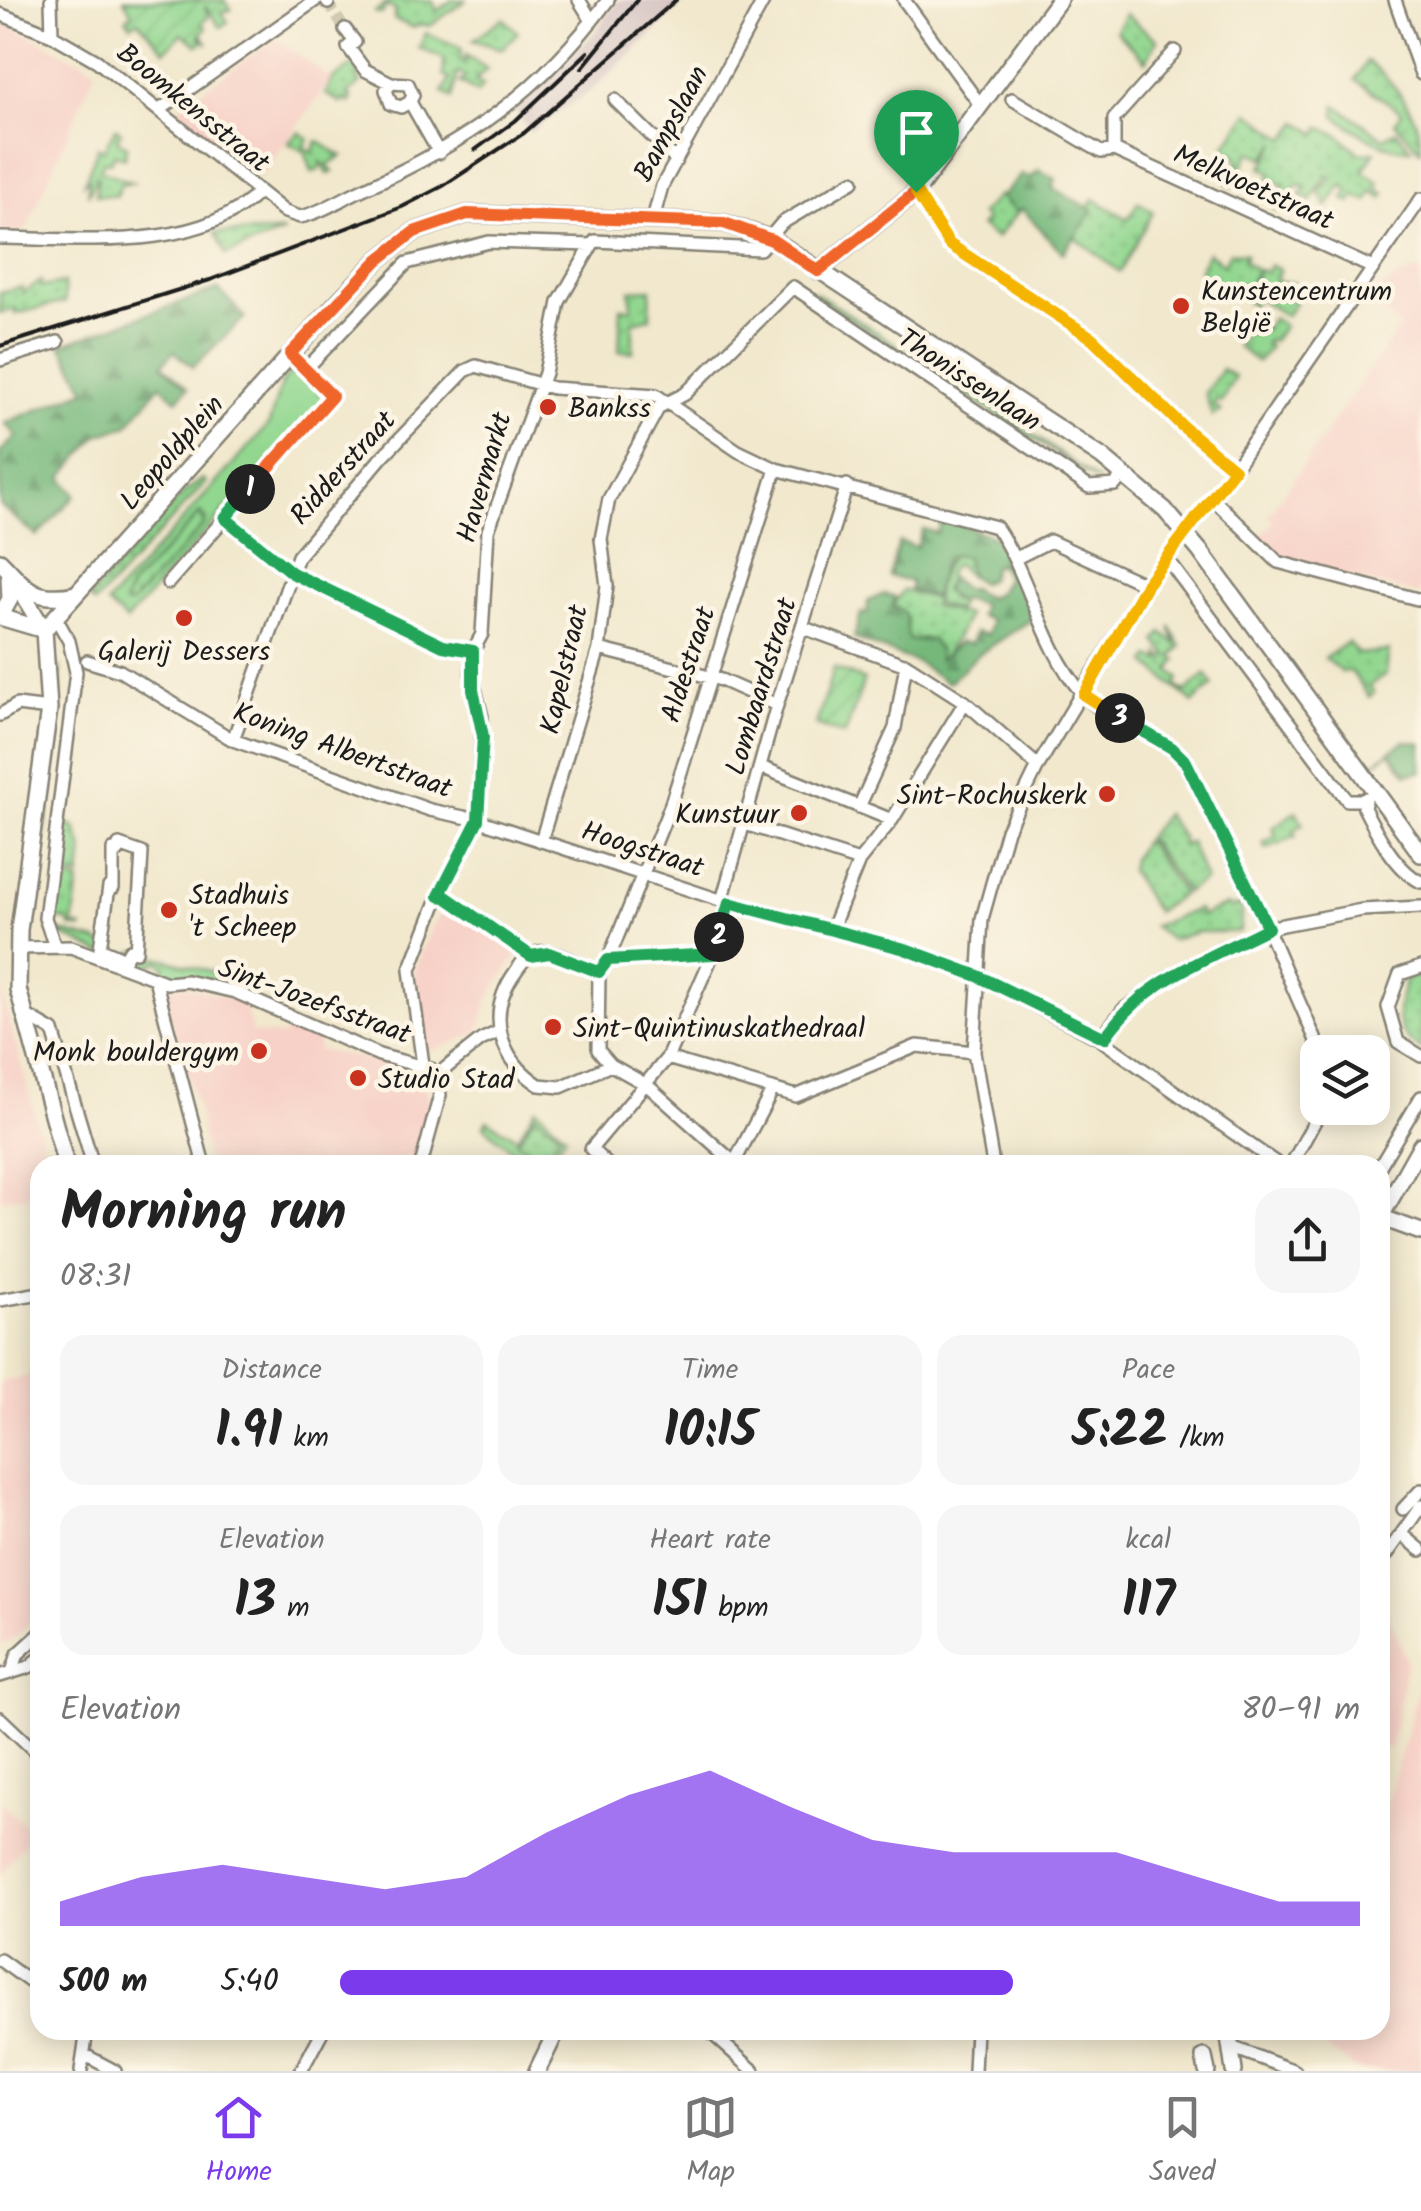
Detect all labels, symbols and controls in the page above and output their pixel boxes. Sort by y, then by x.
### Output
street label: Boomkensstraat [106,33,280,186]
street label: Bampslaan [623,58,722,191]
pin [874,90,959,193]
icon: arrive [889,105,944,160]
street label: Melkvoetstraat [1165,133,1342,244]
place label: Kunstencentrum België [1201,270,1392,347]
marker: Kunstencentrum België [1170,295,1192,317]
street label: Thonissenlaan [888,318,1050,445]
street label: Leopoldplein [109,385,236,522]
place label: Bankss [568,387,651,432]
marker: Bankss [537,396,559,418]
street label: Ridderstraat [280,400,409,536]
street label: Havermarkt [445,406,526,548]
pin: 1 [225,464,275,514]
text: 1 [246,466,254,511]
street label: Lombaardstraat [714,591,811,781]
street label: Kapelstraat [529,599,602,739]
street label: Aldestraat [650,600,730,729]
marker: Galerij Dessers [173,607,195,629]
place label: Galerij Dessers [98,630,270,675]
street label: Koning Albertstraat [226,691,459,812]
pin: 3 [1095,693,1145,743]
text: 3 [1112,695,1128,740]
place label: Sint-Rochuskerk [897,774,1088,819]
marker: Sint-Rochuskerk [1096,783,1118,805]
place label: Kunstuur [675,793,781,838]
marker: Kunstuur [788,802,810,824]
street label: Hoogstraat [575,809,710,892]
place label: Stadhuis 't Scheep [189,874,296,951]
marker: Stadhuis 't Scheep [158,899,180,921]
pin: 2 [694,912,744,962]
text: 2 [711,914,727,959]
street label: Sint-Jozefsstraat [211,947,418,1059]
place label: Sint-Quintinuskathedraal [573,1007,865,1052]
marker: Sint-Quintinuskathedraal [542,1016,564,1038]
place label: Monk bouldergym [33,1031,239,1076]
map controls [1300,1035,1390,1125]
button: layers [1300,1035,1390,1125]
marker: Monk bouldergym [248,1040,270,1062]
place label: Studio Stad [378,1058,516,1103]
marker: Studio Stad [347,1067,369,1089]
text: Morning run [60,1171,347,1258]
button: share [1255,1188,1360,1293]
text: 08:31 [60,1252,131,1303]
text: Distance [221,1348,322,1393]
text: Time [682,1348,738,1393]
text: Pace [1122,1348,1175,1393]
text: 1.91 [215,1393,282,1473]
text: 10:15 [663,1393,757,1473]
text: 5:22 [1072,1393,1168,1473]
text: km [282,1416,329,1461]
text: /km [1168,1416,1225,1461]
text: Elevation [219,1518,325,1563]
text: Heart rate [649,1518,771,1563]
text: kcal [1126,1518,1171,1563]
text: 13 [234,1563,276,1643]
text: 151 [651,1563,707,1643]
text: 117 [1121,1563,1175,1643]
text: m [276,1586,310,1631]
text: bpm [707,1586,769,1631]
text: Elevation [60,1685,181,1736]
text: 80–91 m [1241,1685,1360,1736]
text: 500 m [60,1957,148,2008]
text: 5:40 [220,1957,279,2008]
tab: Home [206,2090,272,2195]
tab: Map [683,2090,738,2195]
tab: Saved [1149,2090,1215,2195]

